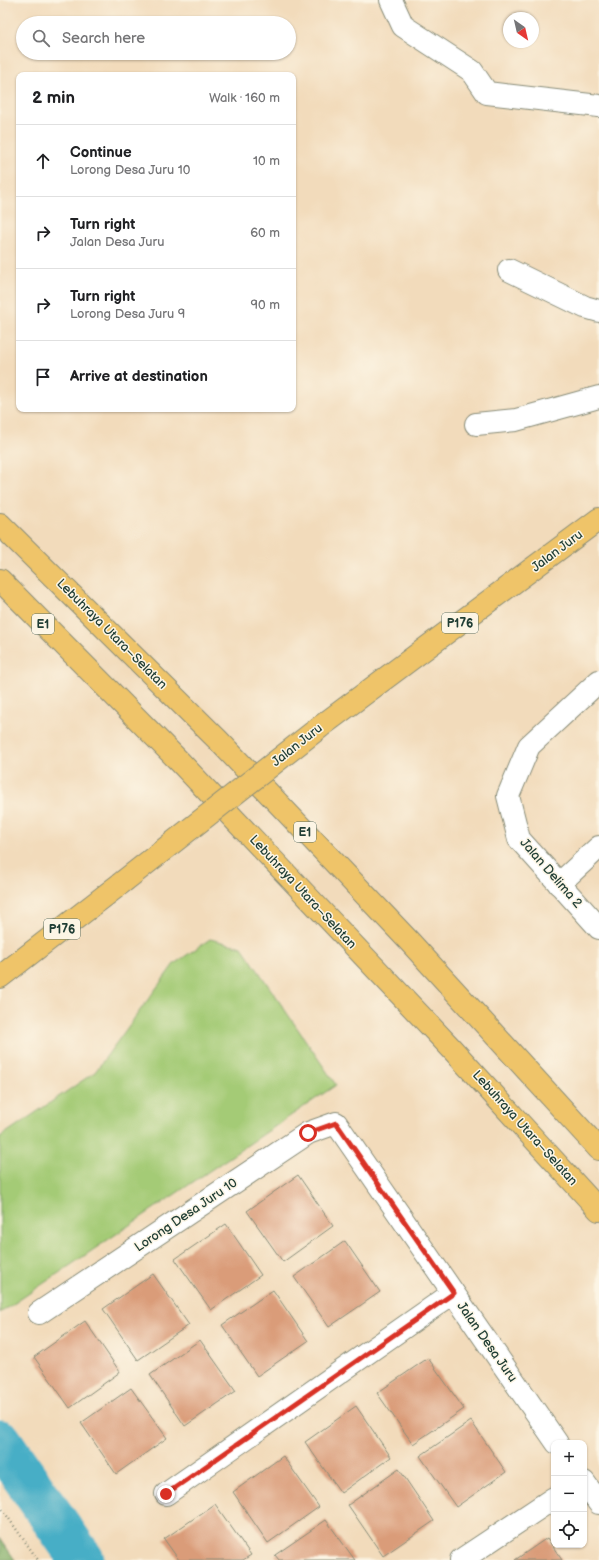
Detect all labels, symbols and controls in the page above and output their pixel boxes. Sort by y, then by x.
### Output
north arrow [503,12,539,48]
search box [16,16,296,60]
icon: search [30,27,52,49]
text: Search here [62,29,145,48]
text: 2 min [32,88,75,108]
text: Walk · 160 m [209,90,280,106]
text: Continue [70,143,132,162]
icon: ahead [32,150,54,172]
text: 10 m [253,153,280,169]
text: Lorong Desa Juru 10 [70,162,190,178]
text: Turn right [70,215,135,234]
icon: right [32,222,54,244]
text: 60 m [250,225,280,241]
text: Jalan Desa Juru [70,234,164,250]
text: Turn right [70,287,135,306]
icon: right [32,294,54,316]
text: 90 m [251,297,280,313]
text: Lorong Desa Juru 9 [70,306,185,322]
icon: arrive [32,366,54,388]
text: Arrive at destination [70,367,208,386]
street label: Jalan Juru [528,527,586,575]
street label: Lebuhraya Utara–Selatan [53,575,171,693]
road number: P176 [442,613,478,633]
road number: E1 [32,614,54,634]
street label: Jalan Juru [268,720,326,770]
road number: E1 [294,822,316,842]
street label: Lebuhraya Utara–Selatan [246,832,360,952]
street label: Jalan Delima 2 [516,835,586,911]
road number: P176 [44,919,80,939]
street label: Lebuhraya Utara–Selatan [469,1067,581,1189]
route start [299,1124,317,1142]
street label: Lorong Desa Juru 10 [132,1175,241,1255]
street label: Jalan Desa Juru [453,1299,521,1385]
map controls [551,1440,587,1548]
button: + [551,1440,587,1476]
button: − [551,1476,587,1512]
route end [157,1485,175,1503]
button: locate [551,1512,587,1548]

